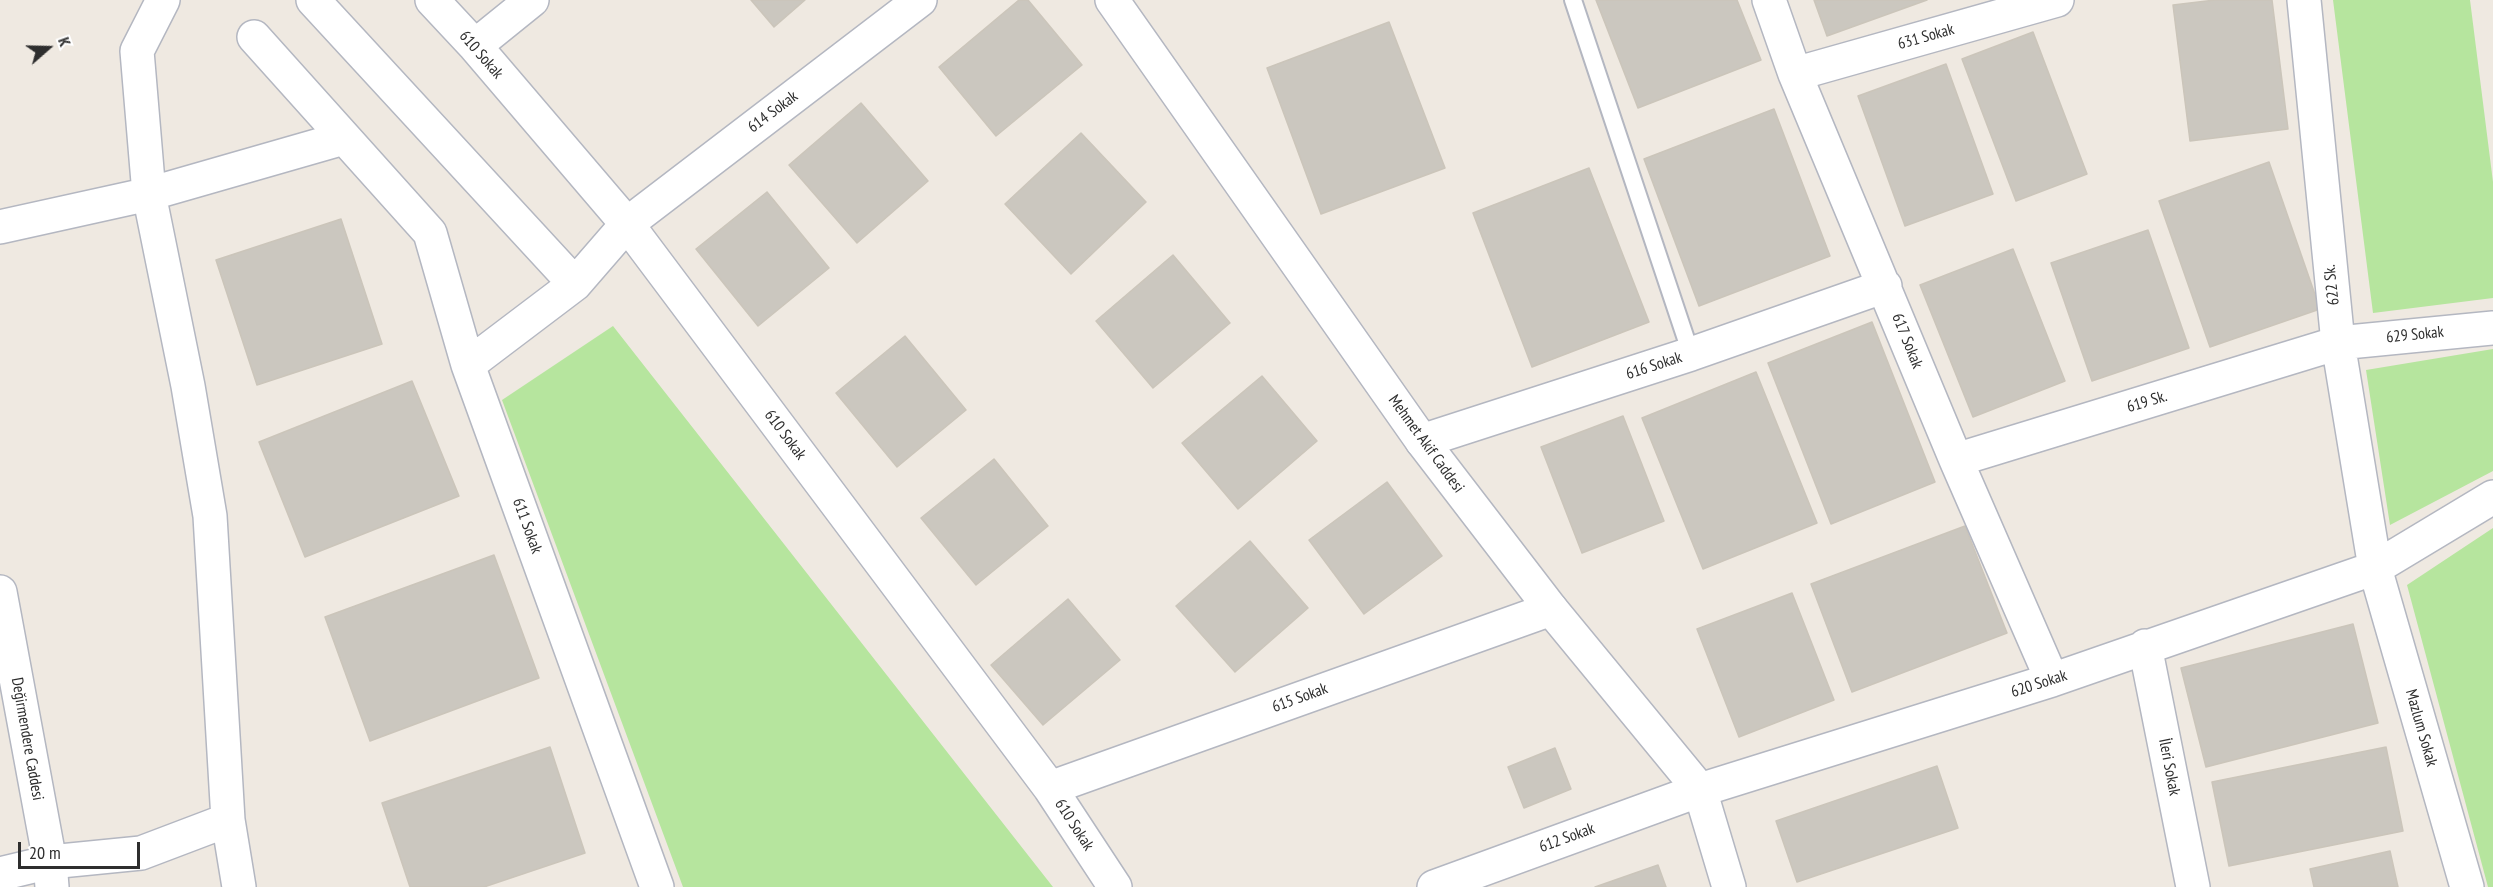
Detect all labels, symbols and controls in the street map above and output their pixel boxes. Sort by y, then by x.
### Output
north arrow [18,18,78,78]
street label: 631 Sokak [1896,20,1956,54]
street label: 610 Sokak [455,27,507,83]
text: K [54,35,76,49]
street label: 614 Sokak [744,87,802,137]
street label: 622 Sk. [2320,264,2344,306]
street label: 617 Sokak [1887,311,1927,371]
street label: 629 Sokak [2385,322,2445,348]
street label: 616 Sokak [1624,348,1684,384]
street label: 619 Sk. [2125,387,2169,417]
street label: Mehmet Akif Caddesi [1384,391,1468,497]
street label: 610 Sokak [760,406,810,464]
street label: 611 Sokak [508,496,546,556]
street label: 620 Sokak [2009,666,2069,702]
street label: Değirmendere Caddesi [7,676,47,802]
street label: 615 Sokak [1270,679,1330,717]
street label: Mazlum Sokak [2401,687,2441,769]
street label: İleri Sokak [2154,737,2184,797]
street label: 610 Sokak [1050,796,1098,854]
street label: 612 Sokak [1537,819,1597,857]
scale bar [21,830,142,868]
text: 20 m [29,841,61,864]

